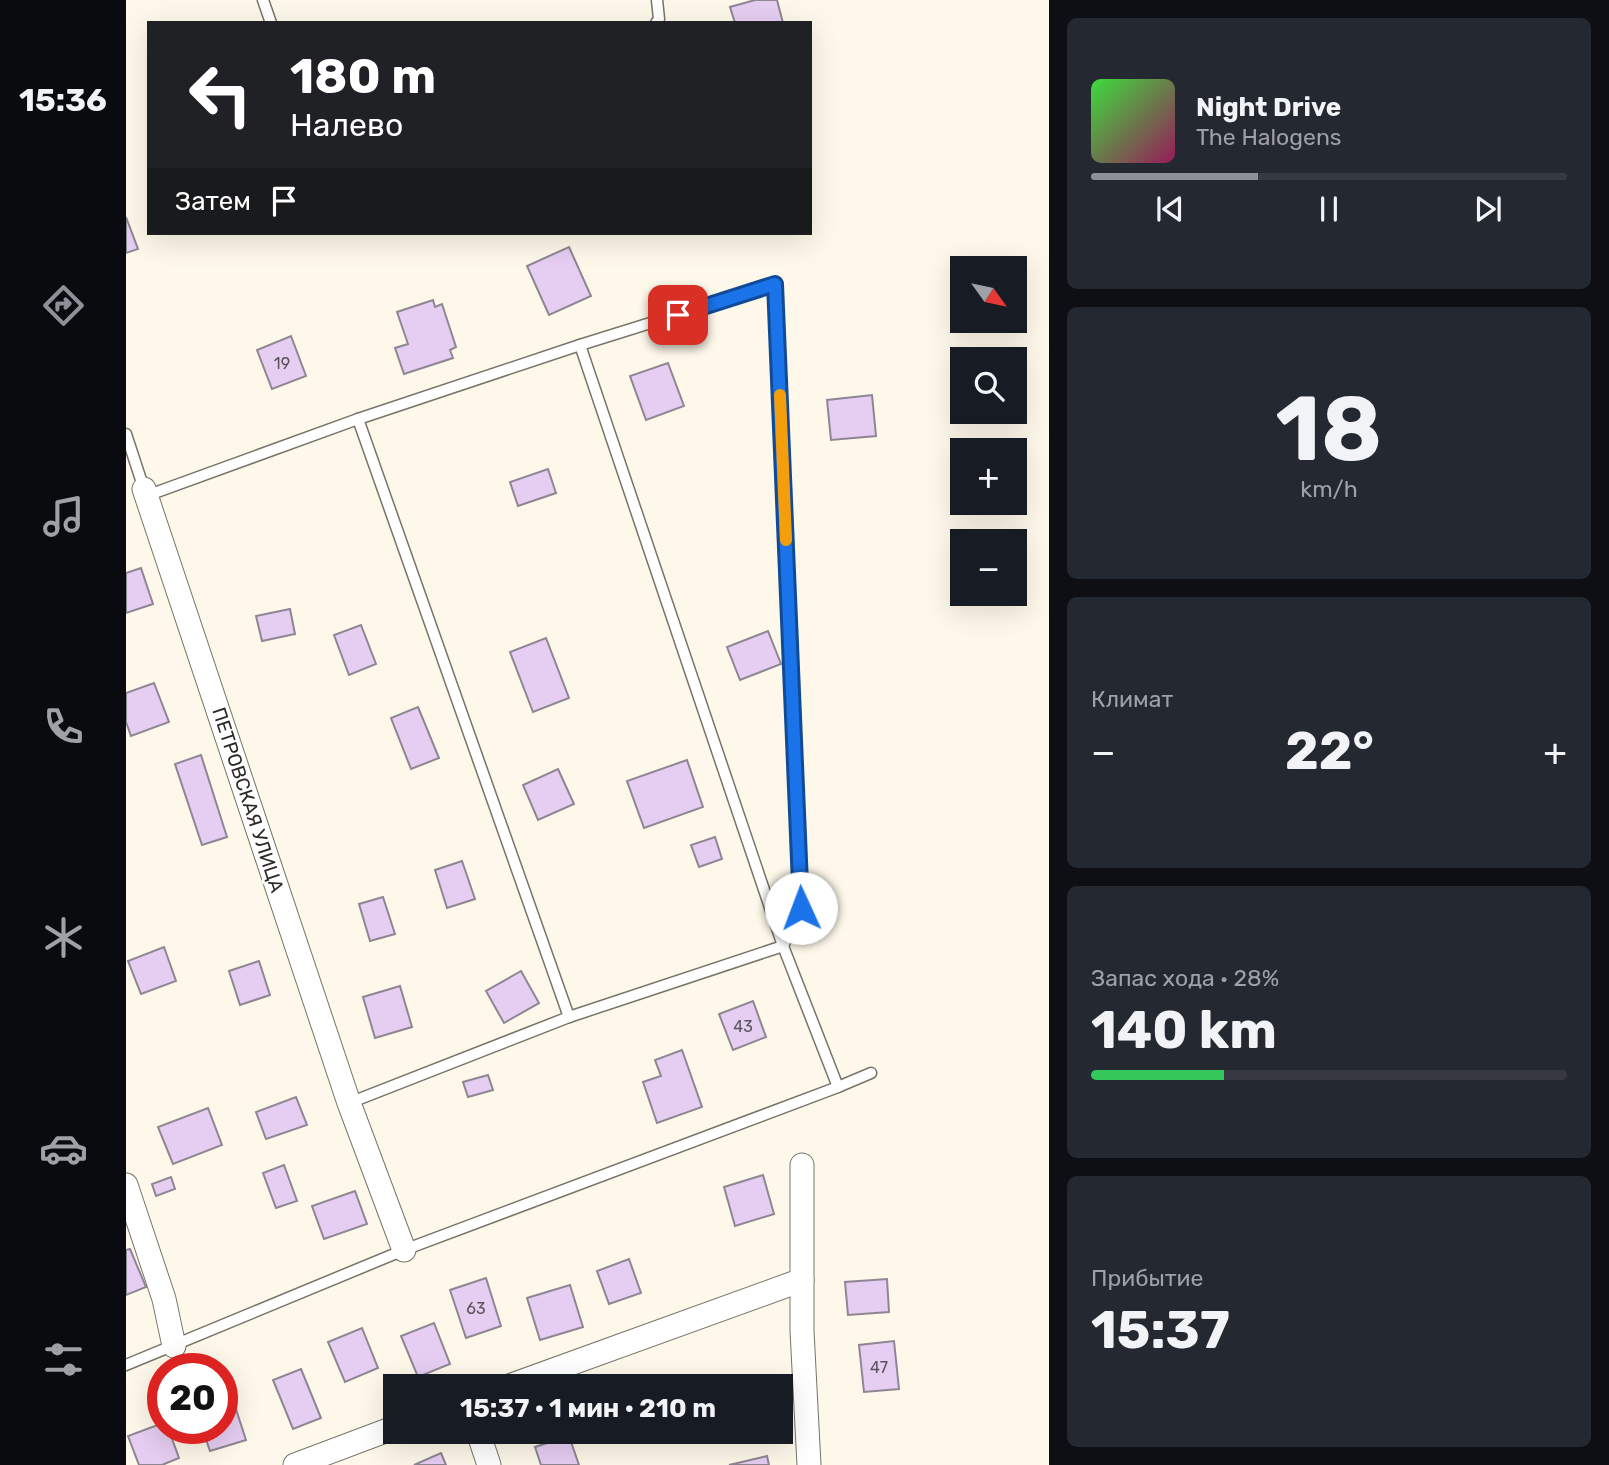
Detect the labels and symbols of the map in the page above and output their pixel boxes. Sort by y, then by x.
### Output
north arrow [950,256,1027,332]
pin [648,285,708,345]
house number: 19 [274,354,290,373]
street label: ПЕТРОВСКАЯ УЛИЦА [207,705,289,896]
position arrow [764,871,838,945]
house number: 43 [733,1017,753,1036]
house number: 63 [466,1299,486,1318]
speed limit sign: 20 [147,1353,238,1444]
house number: 47 [870,1358,888,1377]

